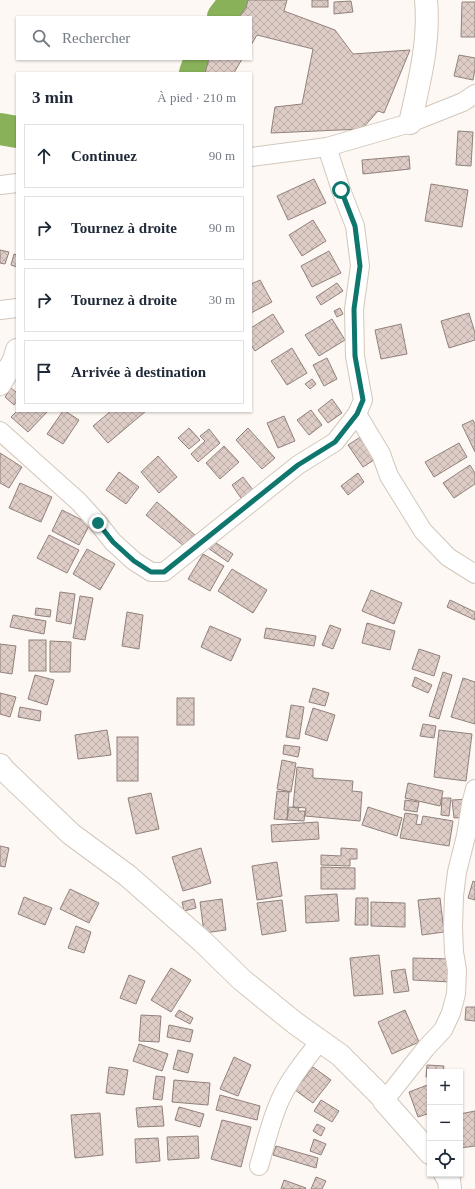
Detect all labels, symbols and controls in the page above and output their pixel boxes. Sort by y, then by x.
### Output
search box [16,16,252,60]
icon: search [30,27,52,49]
text: Rechercher [62,30,130,46]
text: 3 min [32,88,73,107]
text: À pied · 210 m [157,90,236,105]
icon: ahead [33,145,55,167]
text: Continuez [71,148,137,164]
text: 90 m [209,148,235,163]
route start [332,181,350,199]
icon: right [33,217,55,239]
text: Tournez à droite [71,220,177,236]
text: 90 m [209,220,235,235]
icon: right [33,289,55,311]
text: Tournez à droite [71,292,177,308]
text: 30 m [209,292,235,307]
icon: arrive [33,361,55,383]
text: Arrivée à destination [71,364,206,380]
route end [89,514,107,532]
map controls [427,1069,463,1177]
button: + [427,1069,463,1105]
button: − [427,1105,463,1141]
button: locate [427,1141,463,1177]

